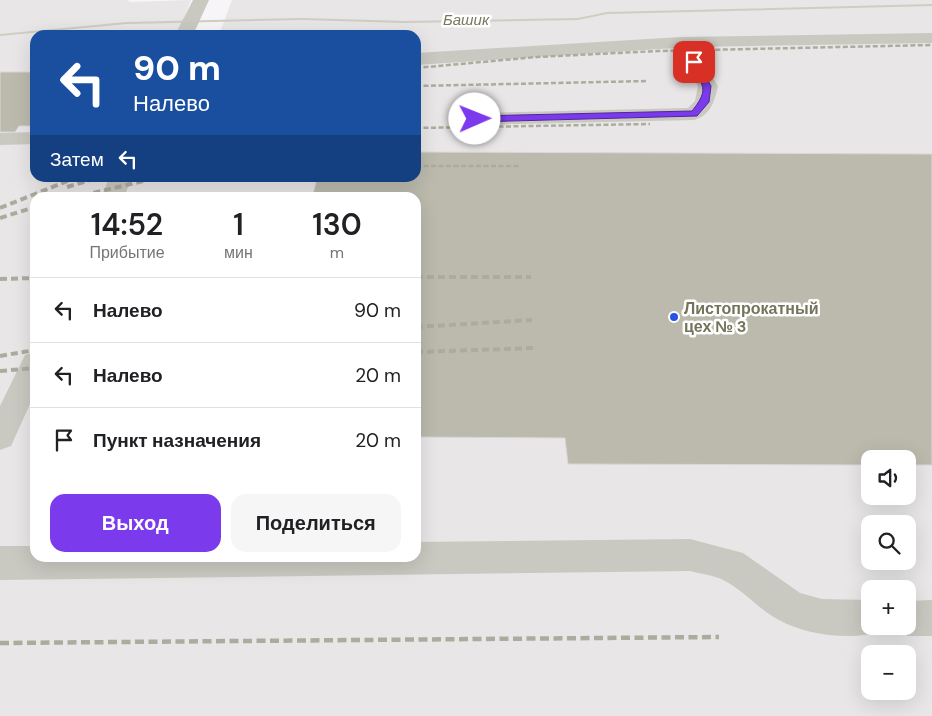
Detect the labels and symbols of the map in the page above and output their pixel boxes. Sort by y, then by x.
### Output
water label: Башик [443,10,490,30]
pin [673,41,715,83]
position arrow [448,92,500,144]
place label: Листопрокатный цех № 3 [684,298,818,337]
marker: Листопрокатный цех № 3 [668,311,680,323]

